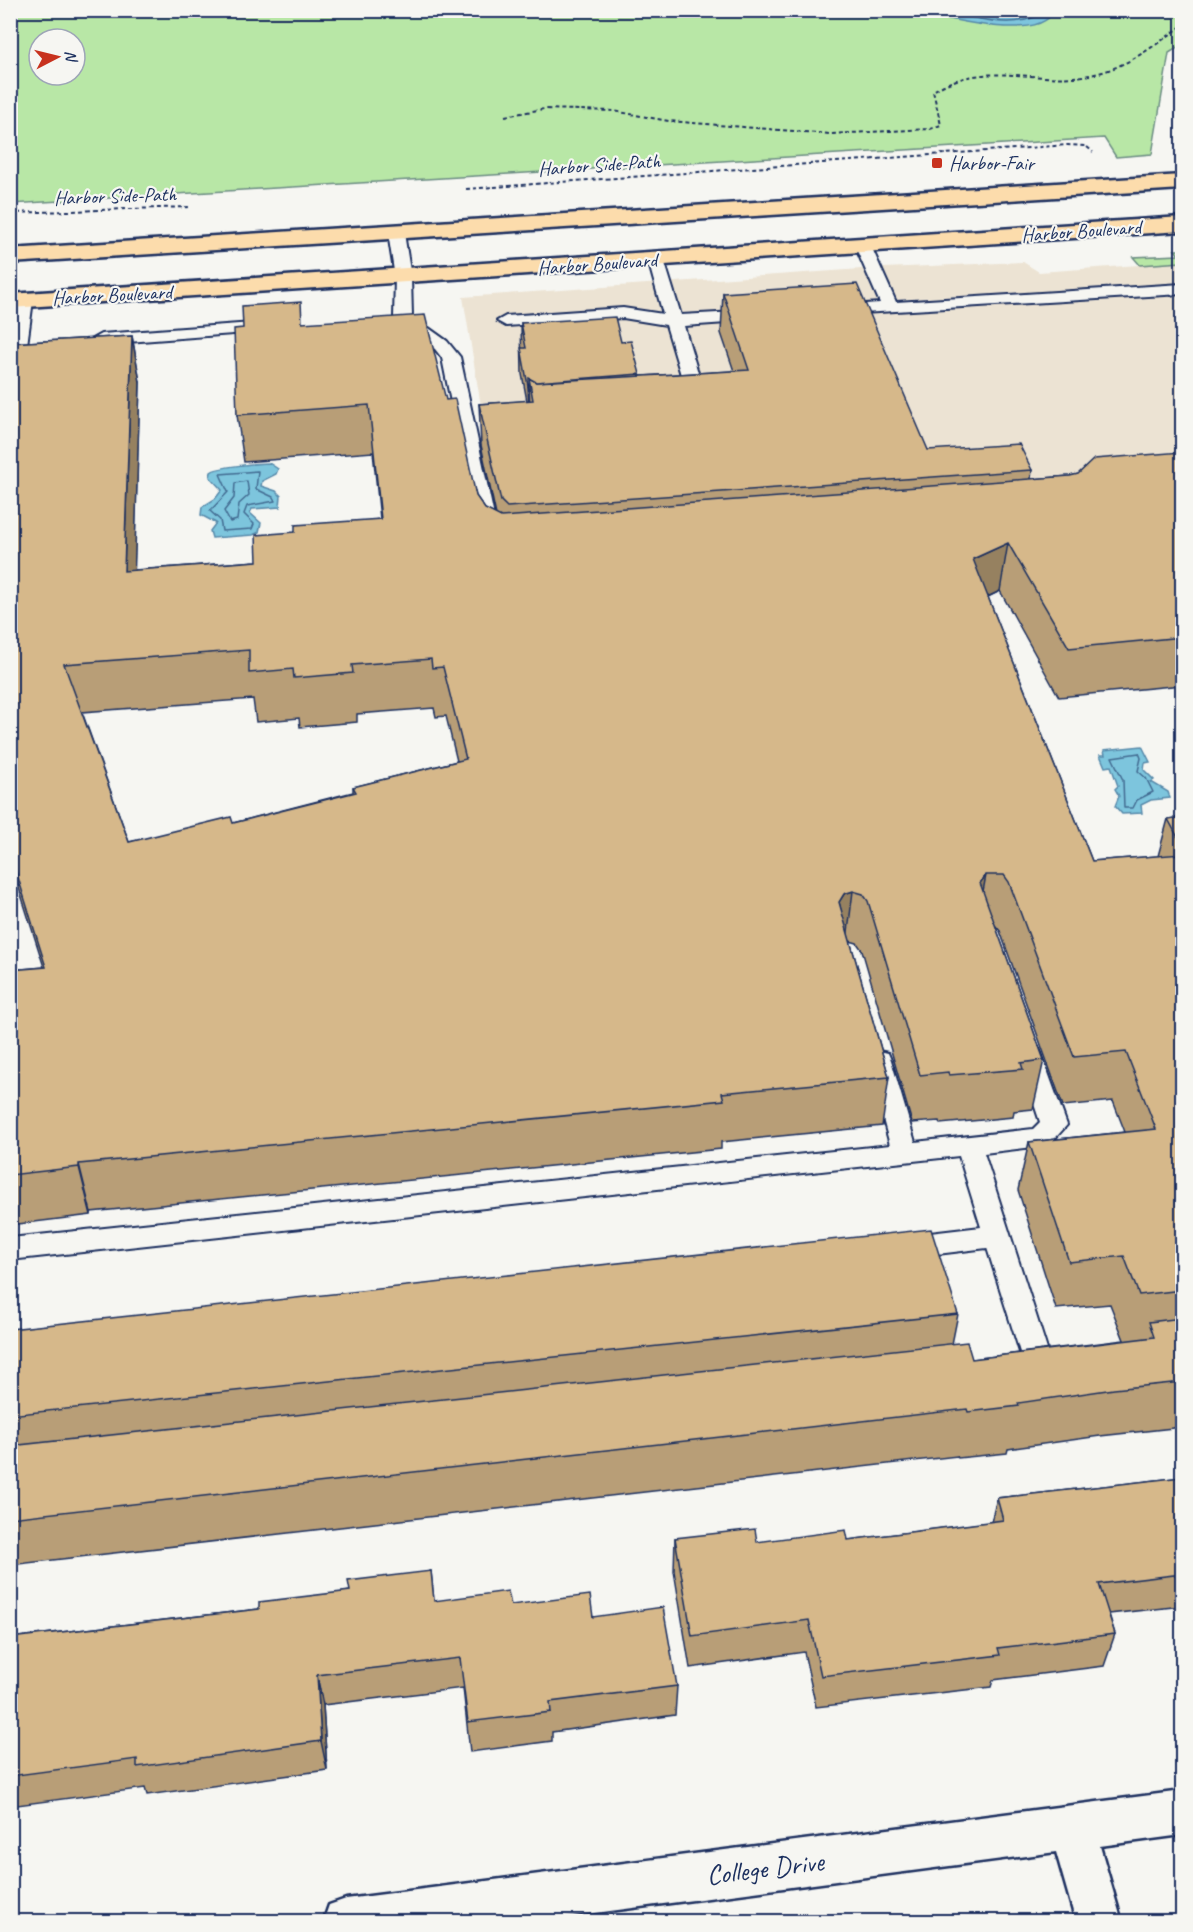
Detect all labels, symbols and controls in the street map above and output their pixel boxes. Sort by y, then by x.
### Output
north arrow [27,27,87,87]
text: N [60,49,82,64]
street label: Harbor Side-Path [537,148,662,182]
place label: Harbor-Fair [949,151,1036,176]
marker: Harbor-Fair [930,156,944,170]
street label: Harbor Side-Path [53,181,177,211]
street label: Harbor Boulevard [1020,214,1145,248]
street label: Harbor Boulevard [536,247,661,281]
street label: Harbor Boulevard [52,279,176,311]
street label: College Drive [704,1843,827,1893]

